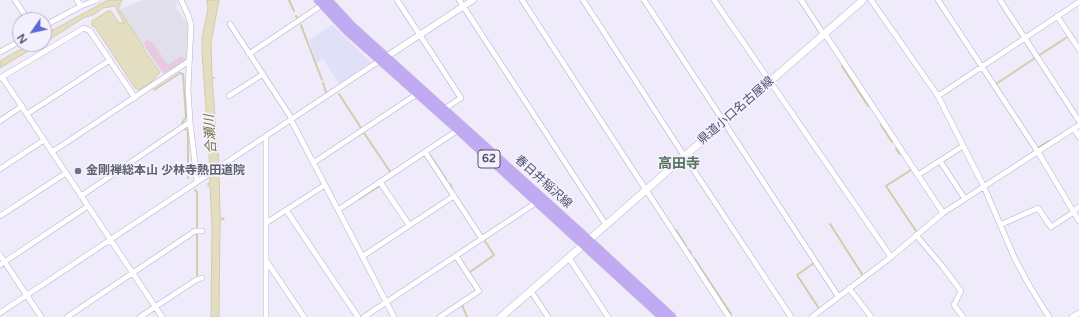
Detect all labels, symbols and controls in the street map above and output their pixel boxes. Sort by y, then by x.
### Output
north arrow [12,12,52,52]
text: N [15,31,30,46]
street label: 県道小口名古屋線 [695,74,777,148]
water label: 合瀬川 [202,114,220,154]
road number: 62 [478,150,500,168]
street label: 春日井稲沢線 [511,153,575,211]
district label: 高田寺 [658,156,700,172]
place label: 金剛禅総本山 少林寺熱田道院 [86,164,245,178]
marker: 金剛禅総本山 少林寺熱田道院 [73,166,83,176]

